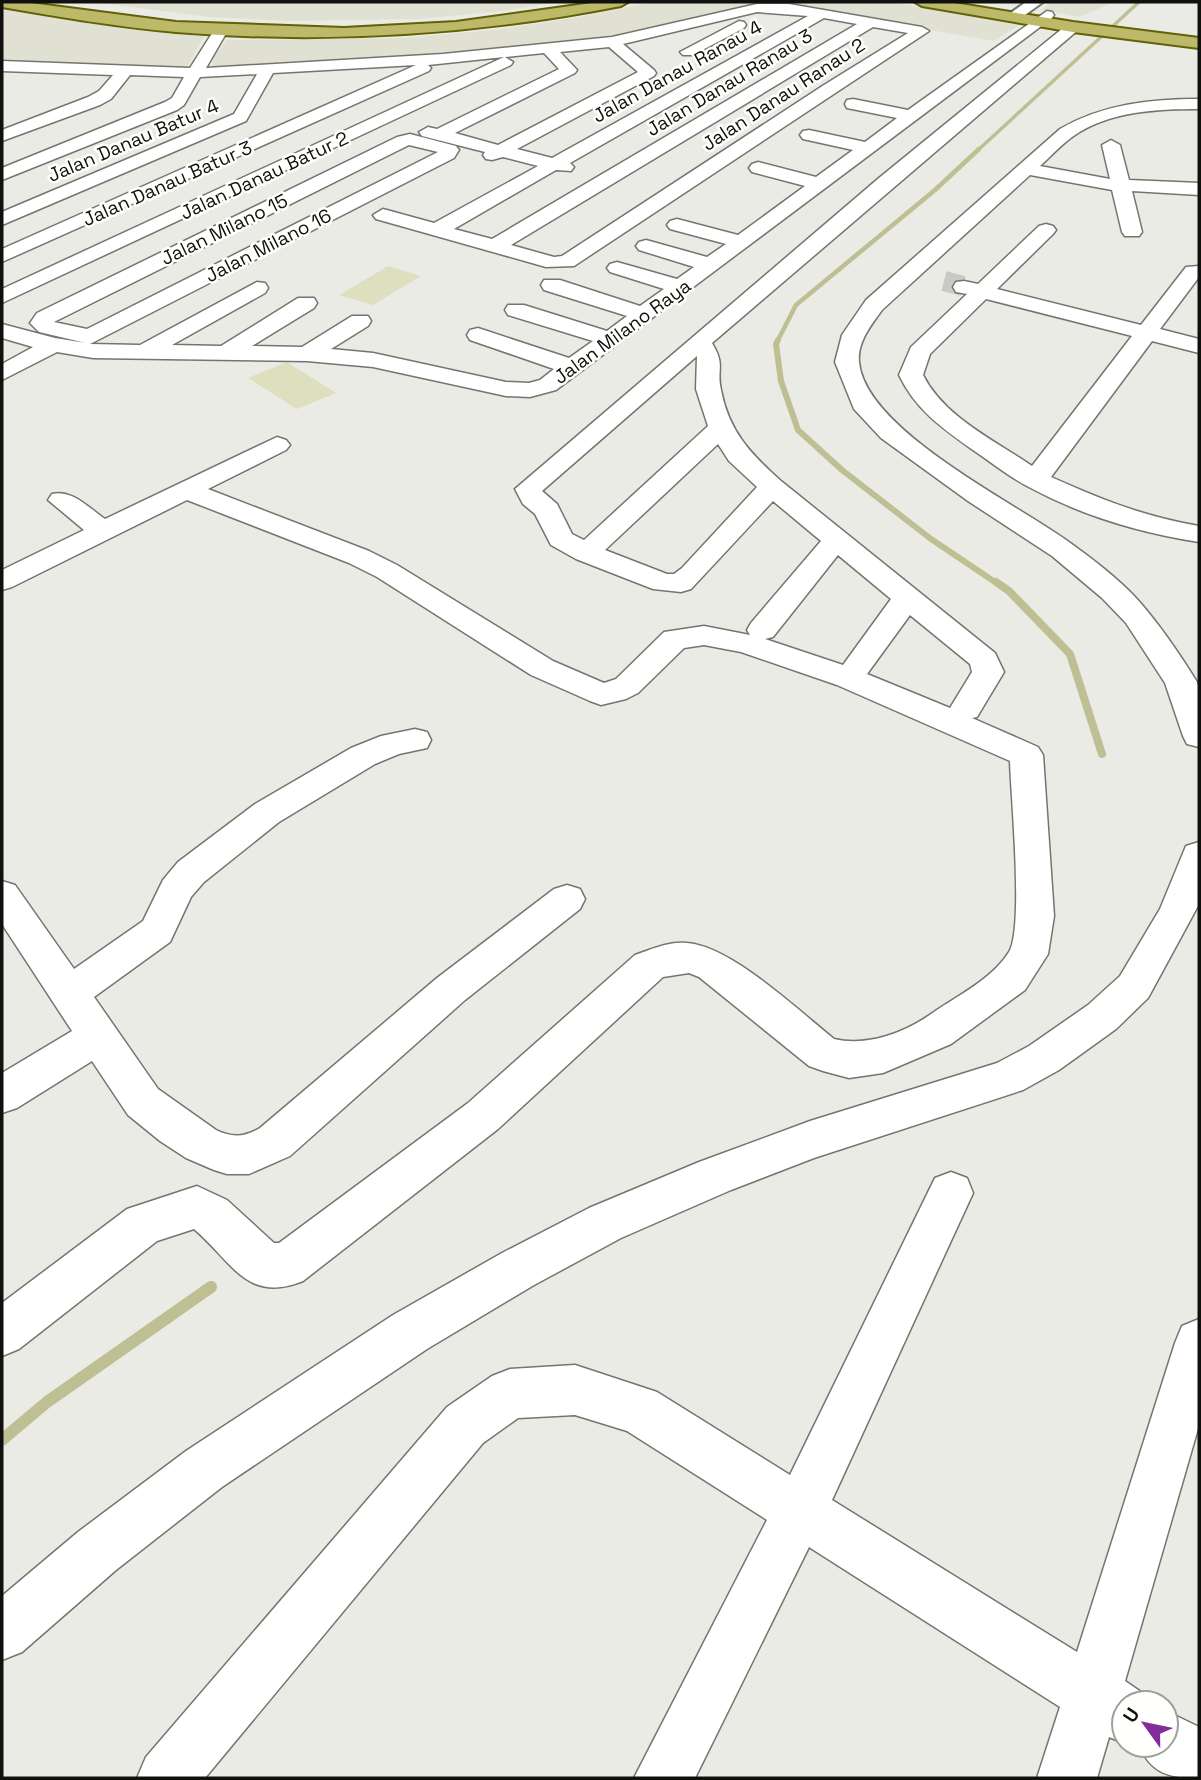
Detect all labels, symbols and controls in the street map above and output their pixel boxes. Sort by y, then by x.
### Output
street label: Jalan Danau Ranau 4 [588,14,766,128]
street label: Jalan Danau Ranau 3 [642,23,817,142]
street label: Jalan Danau Ranau 2 [697,32,870,156]
street label: Jalan Danau Batur 4 [44,93,223,188]
street label: Jalan Danau Batur 2 [176,125,352,225]
street label: Jalan Danau Batur 3 [79,135,256,232]
street label: Jalan Milano 15 [157,188,292,271]
street label: Jalan Milano 16 [201,203,336,288]
street label: Jalan Milano Raya [549,273,696,390]
north arrow [1110,1689,1180,1759]
text: U [1117,1703,1145,1727]

